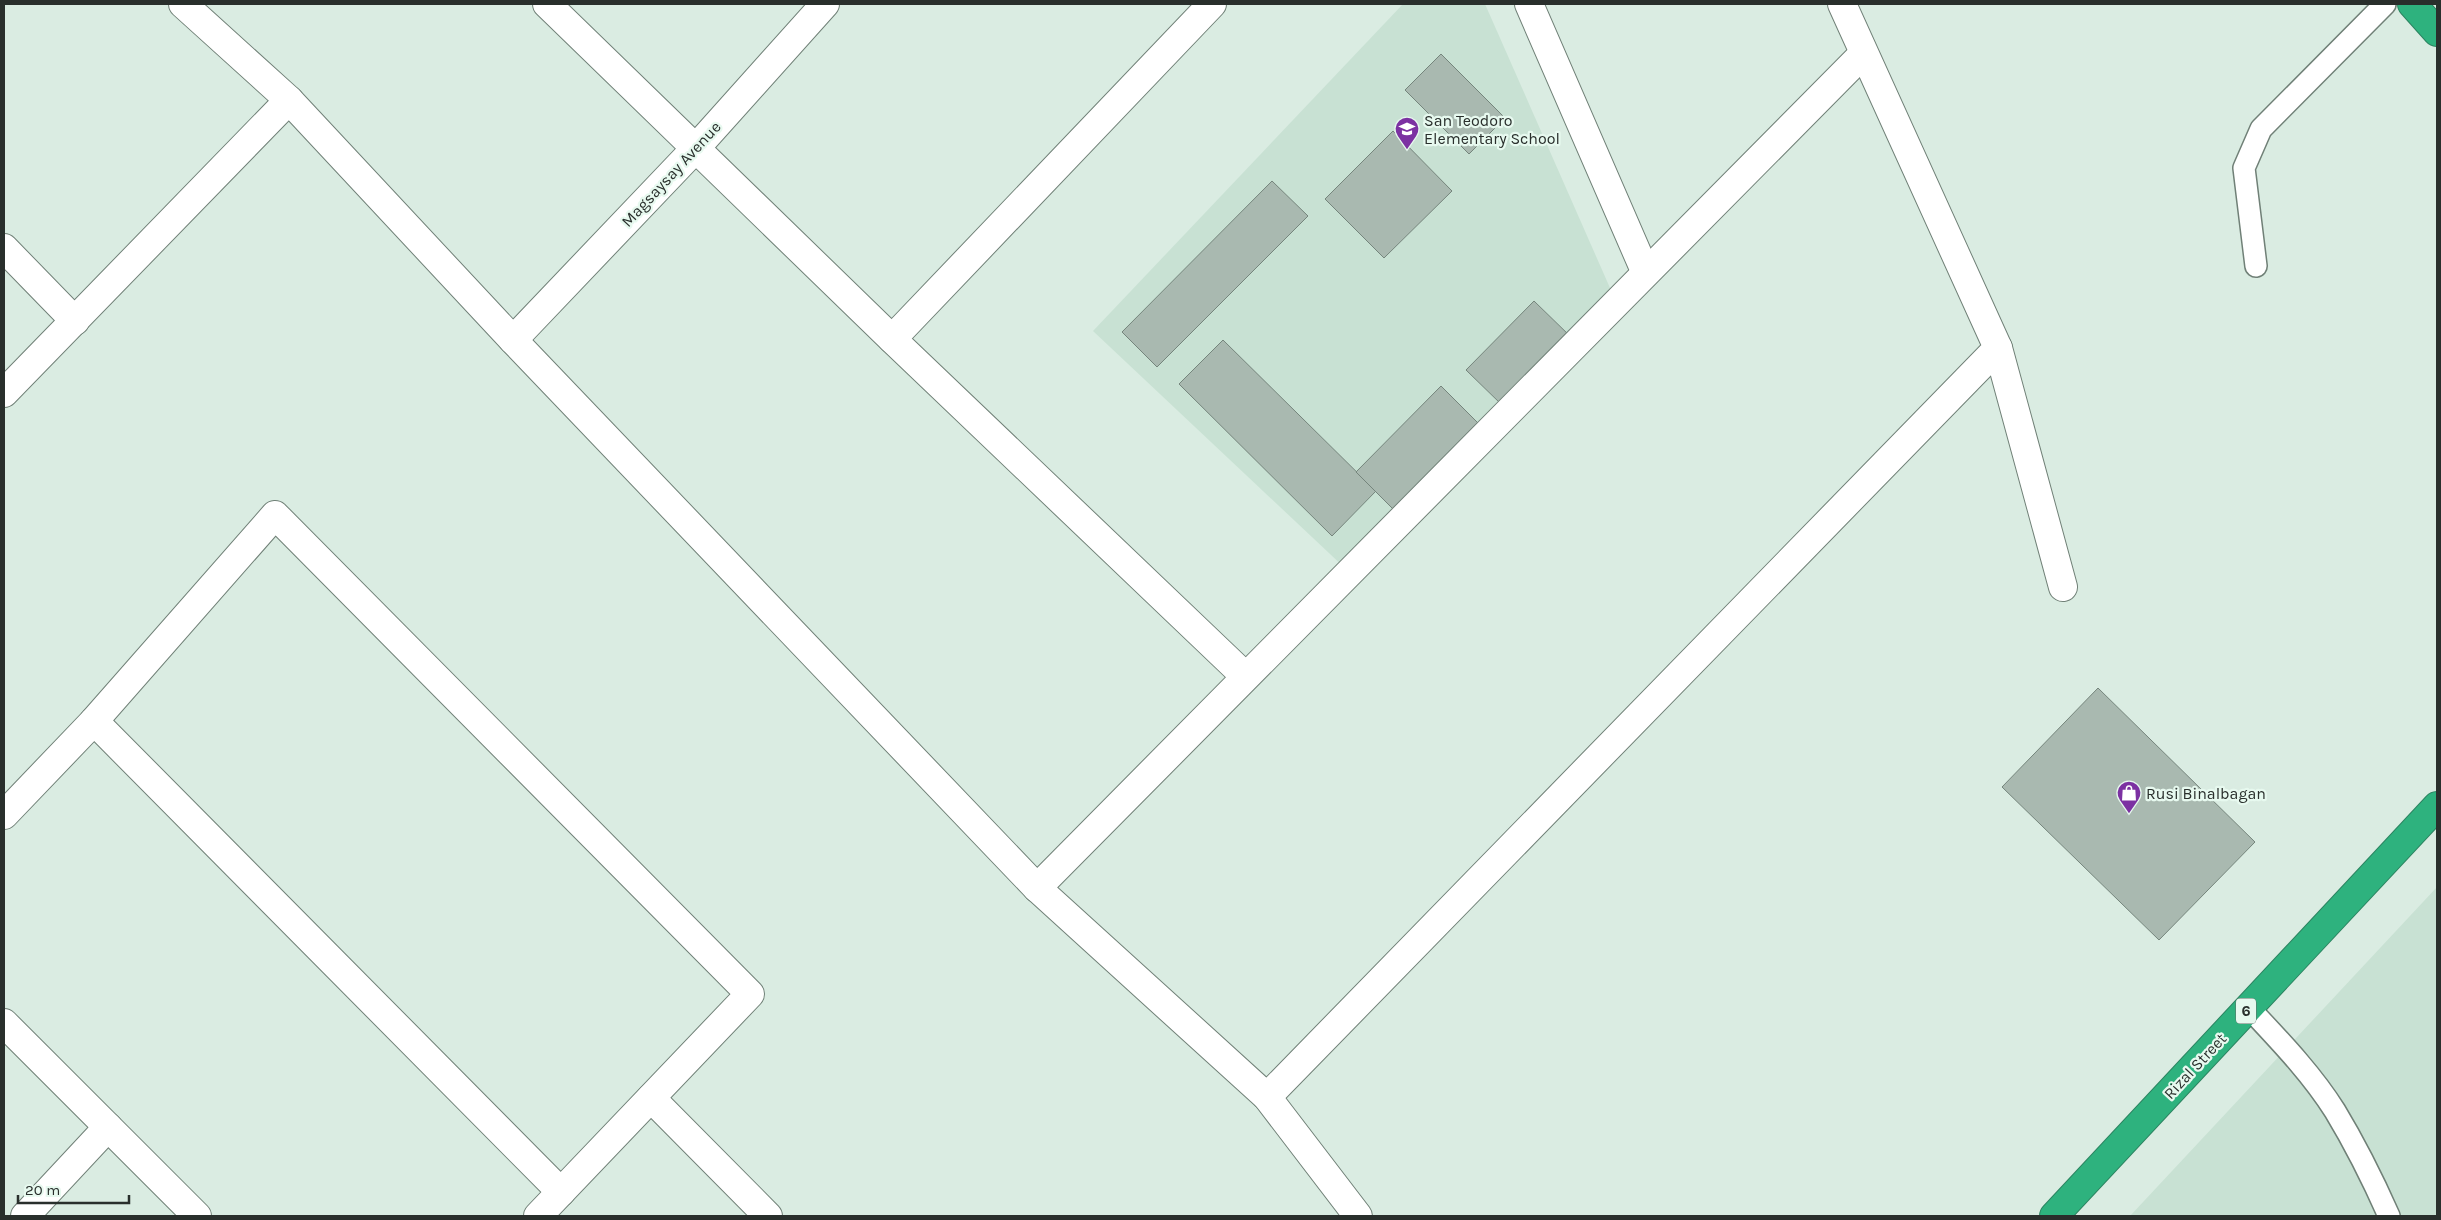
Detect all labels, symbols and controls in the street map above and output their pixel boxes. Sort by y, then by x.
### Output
place label: San Teodoro Elementary School [1424,111,1560,148]
school or university icon: San Teodoro Elementary School [1394,116,1420,150]
street label: Magsaysay Avenue [617,117,725,231]
shop icon: Rusi Binalbagan [2116,780,2142,814]
place label: Rusi Binalbagan [2146,784,2266,803]
road number: 6 [2236,998,2256,1024]
street label: Rizal Street [2160,1029,2230,1103]
scale bar [18,1172,129,1204]
text: 20 m [25,1181,60,1199]

